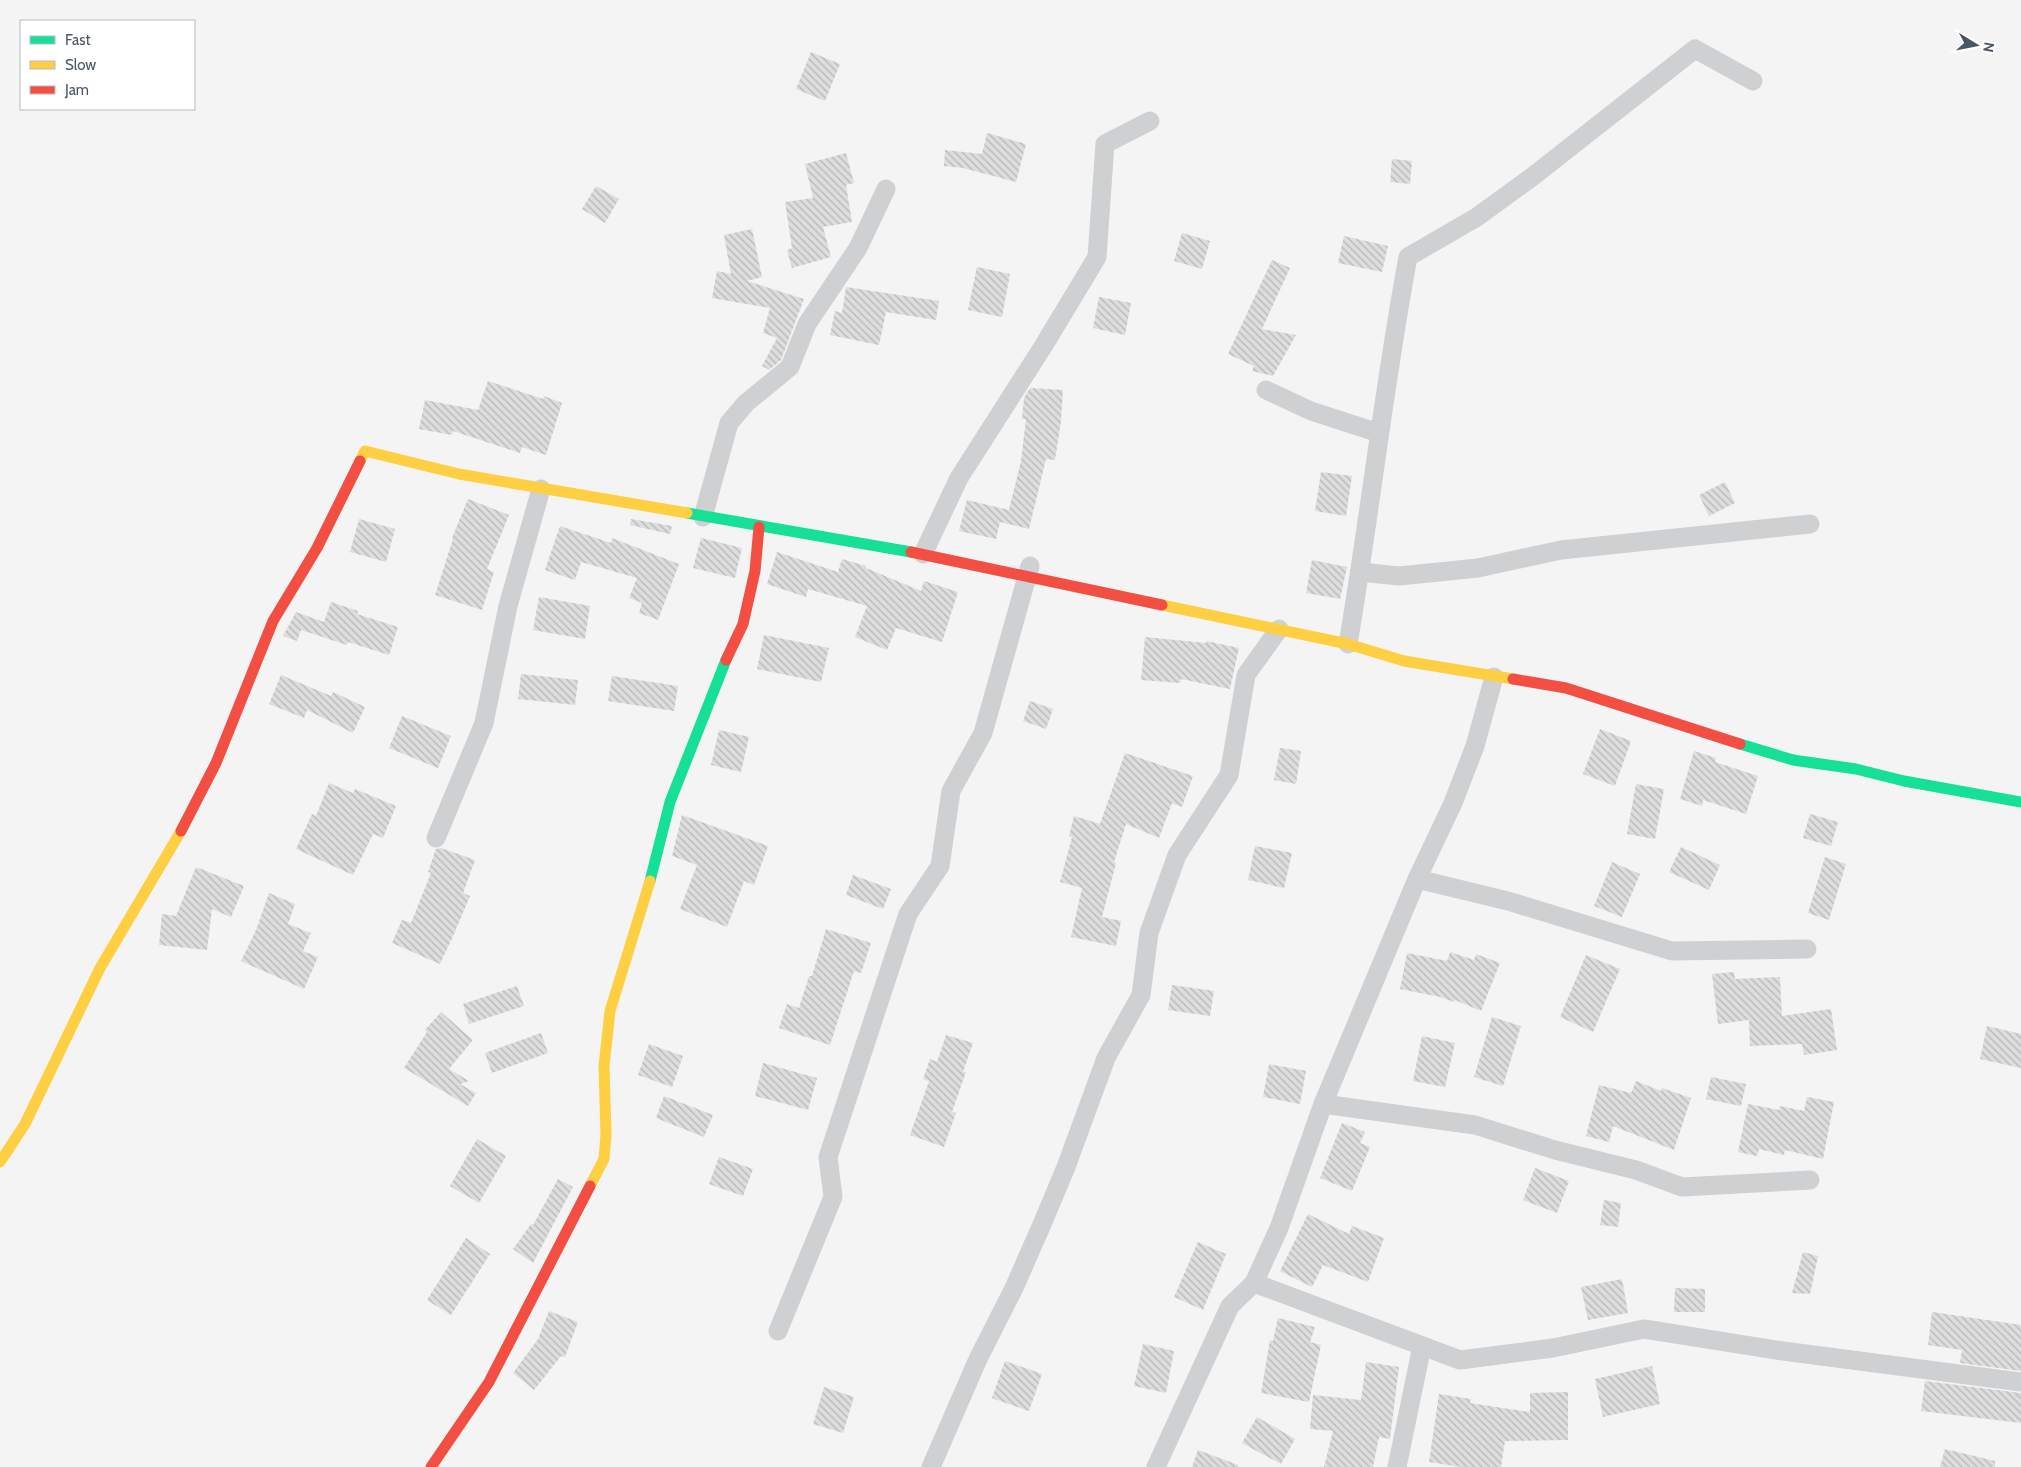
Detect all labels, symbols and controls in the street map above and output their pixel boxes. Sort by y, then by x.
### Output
legend [20,20,195,110]
north arrow [1951,20,2001,70]
text: Fast [65,31,90,49]
text: N [1979,41,1999,54]
text: Slow [65,56,96,74]
text: Jam [64,81,89,99]

